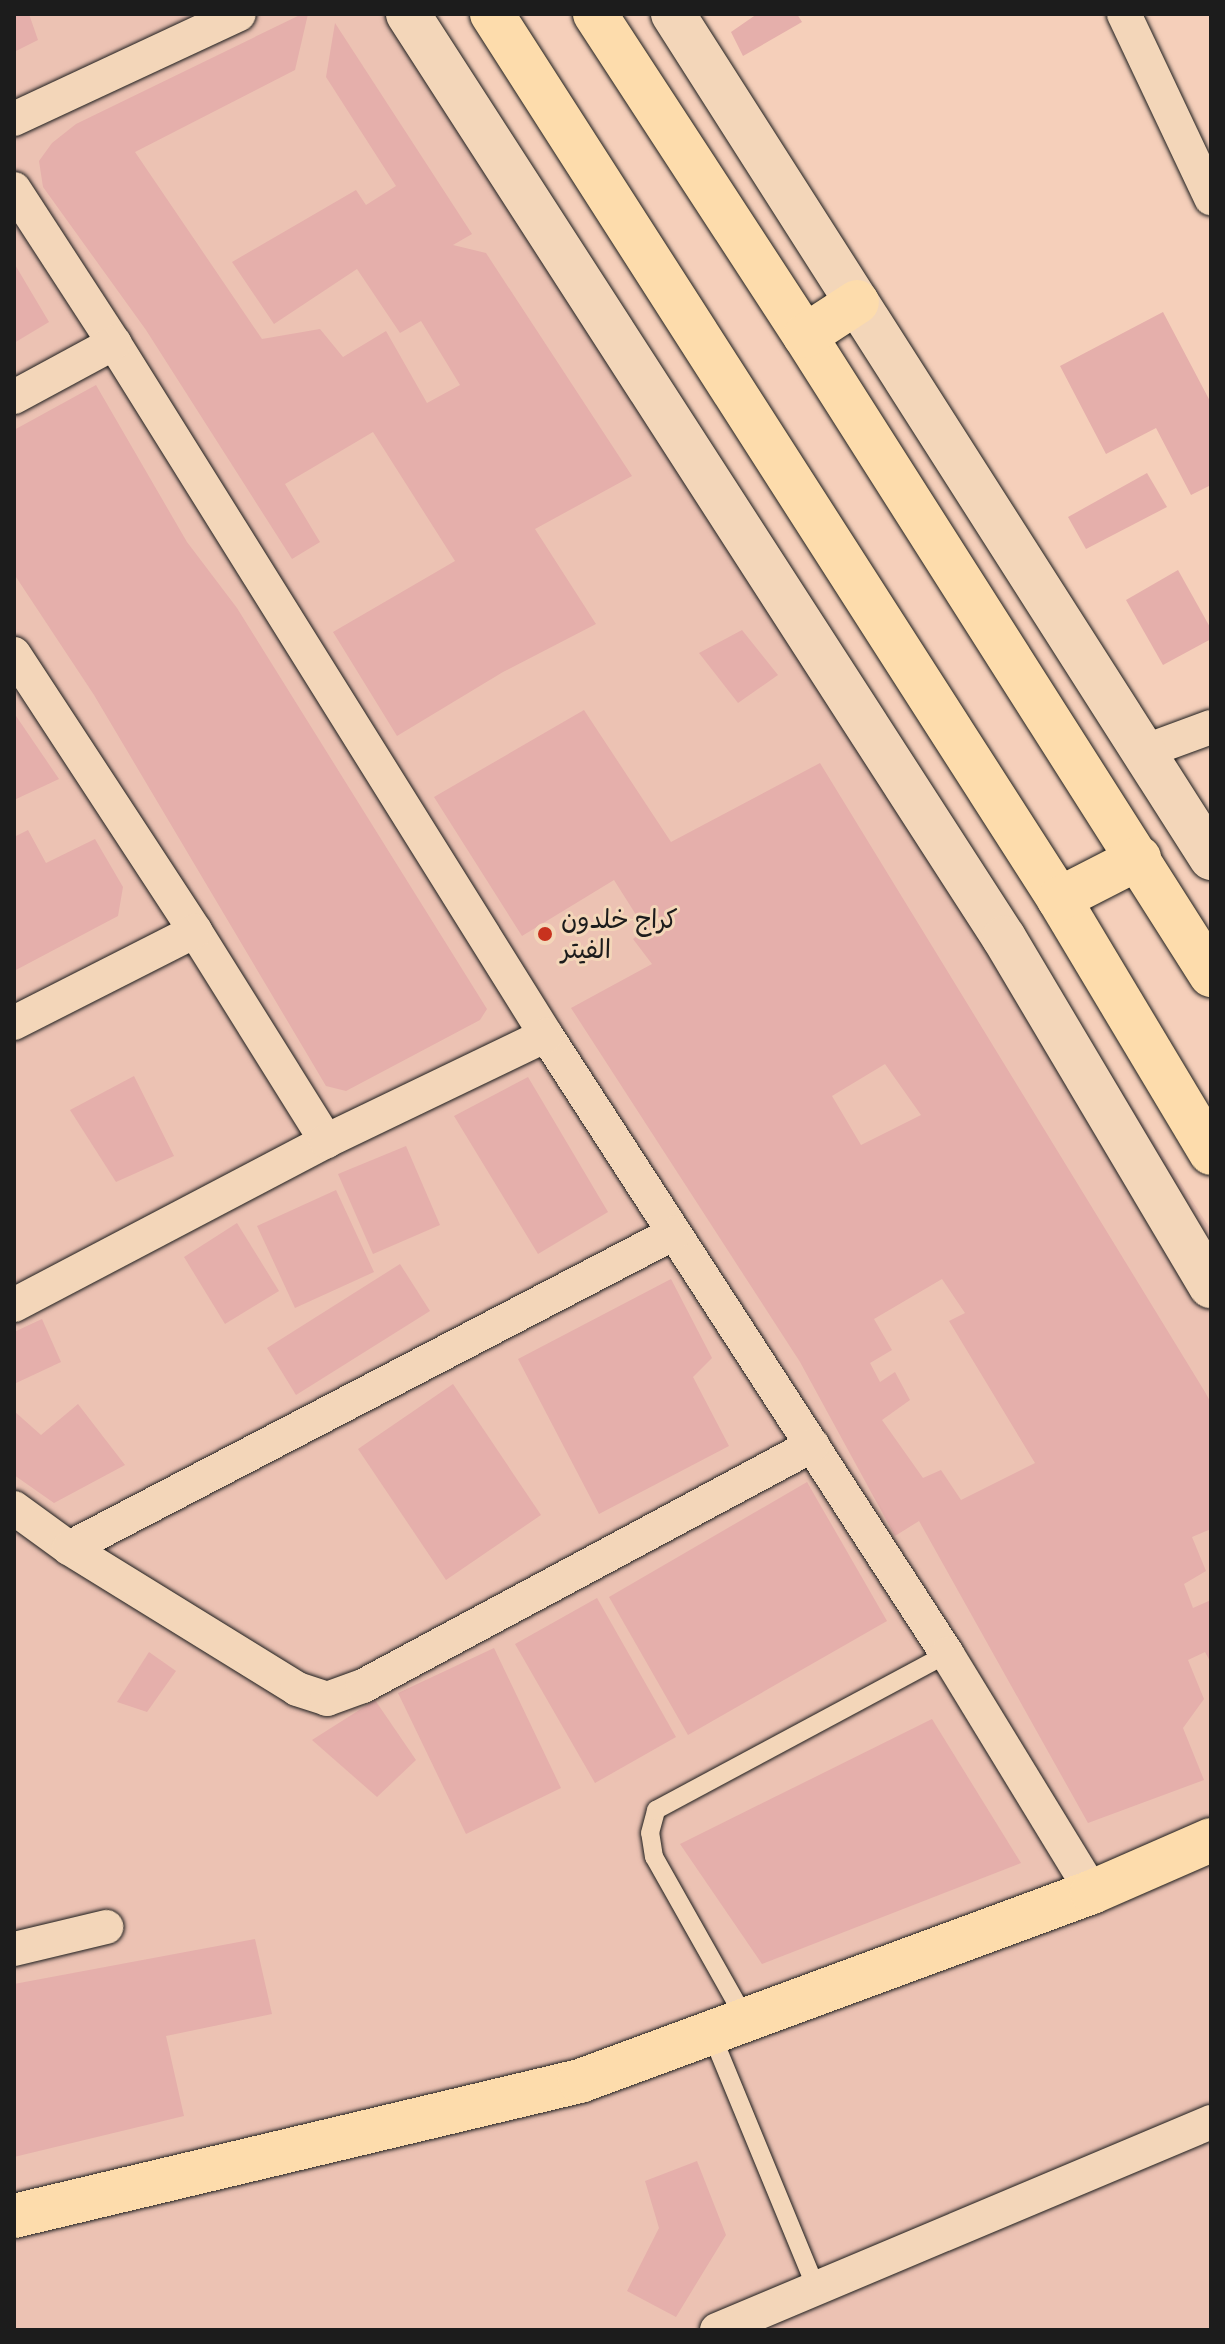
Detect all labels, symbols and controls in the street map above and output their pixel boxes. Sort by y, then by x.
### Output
place label: كراج خلدون الفيتر [561,903,678,964]
marker: كراج خلدون الفيتر [536,925,554,943]

